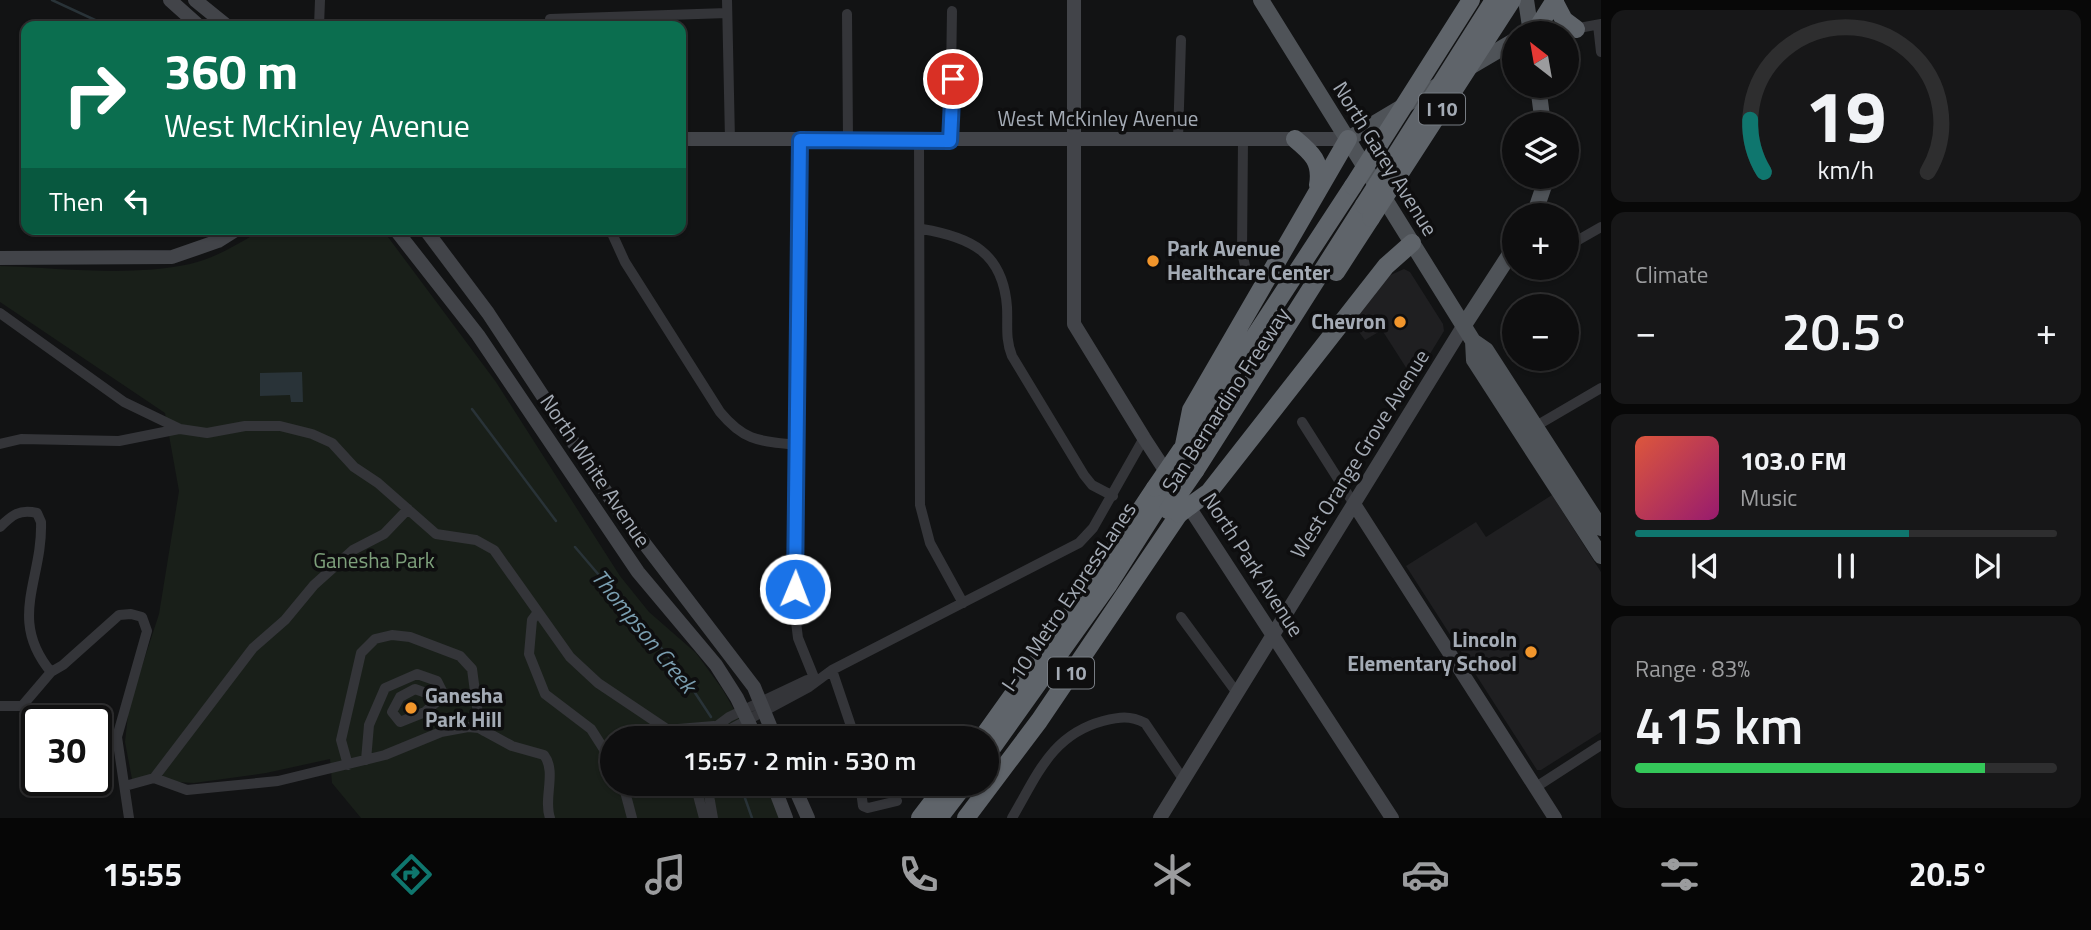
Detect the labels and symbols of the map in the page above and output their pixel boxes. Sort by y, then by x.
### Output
north arrow [1502,21,1578,98]
pin [923,49,983,109]
street label: North Garey Avenue [1325,75,1446,242]
road number: I 10 [1419,94,1465,124]
street label: West McKinley Avenue [998,102,1198,134]
place label: Park Avenue Healthcare Center [1167,232,1331,288]
marker: Park Avenue Healthcare Center [1145,253,1161,269]
street label: San Bernardino Freeway [1153,300,1297,498]
place label: Chevron [1311,305,1386,337]
marker: Chevron [1392,314,1408,330]
street label: West Orange Grove Avenue [1282,343,1437,564]
street label: North White Avenue [533,388,659,553]
street label: North Park Avenue [1195,486,1313,643]
street label: I-10 Metro ExpressLanes [993,495,1144,698]
park label: Ganesha Park [313,544,435,576]
position arrow [758,552,832,626]
water label: Thompson Creek [583,561,707,702]
place label: Lincoln Elementary School [1347,623,1517,679]
marker: Lincoln Elementary School [1523,644,1539,660]
road number: I 10 [1048,658,1094,688]
place label: Ganesha Park Hill [425,679,503,735]
marker: Ganesha Park Hill [403,700,419,716]
speed limit sign: 30 [21,705,112,796]

